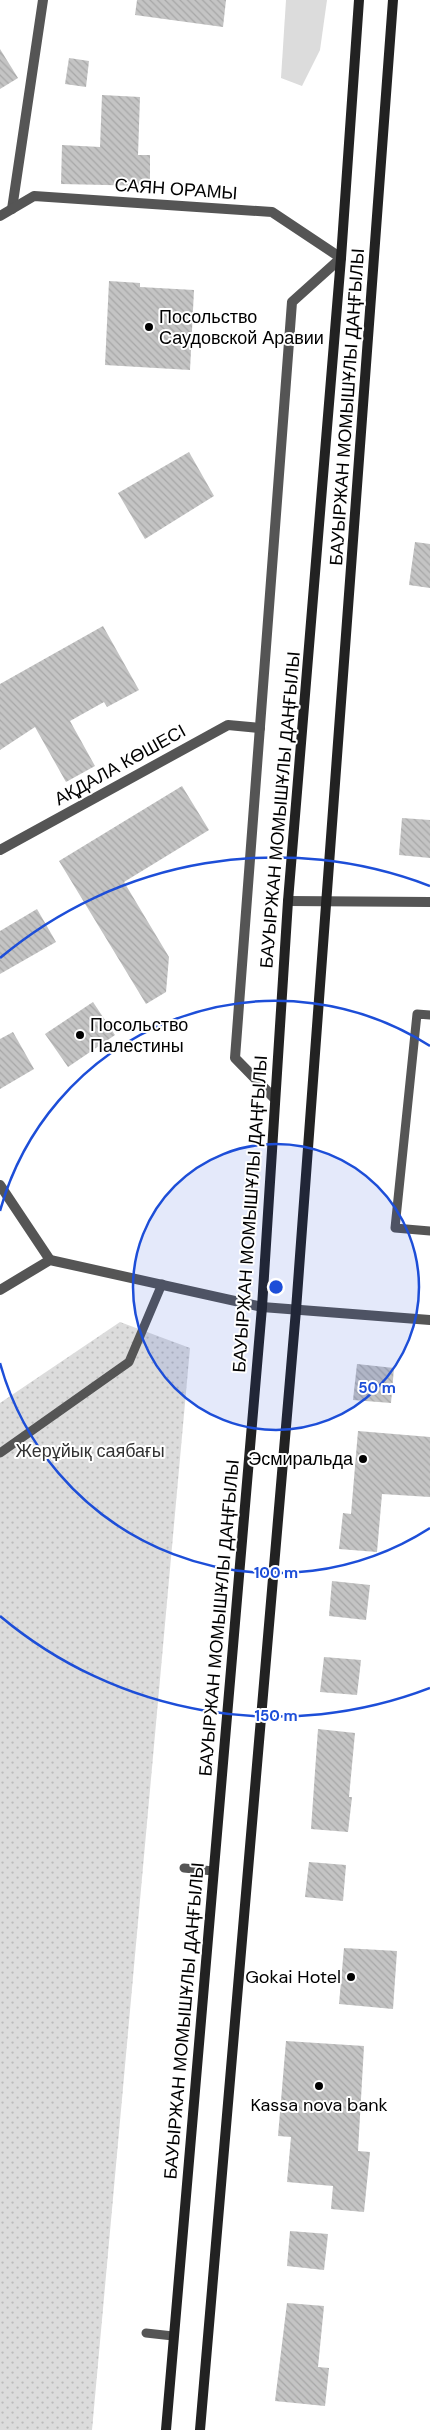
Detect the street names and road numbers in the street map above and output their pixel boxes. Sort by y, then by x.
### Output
street label: САЯН ОРАМЫ [114,173,238,205]
street label: БАУЫРЖАН МОМЫШҰЛЫ ДАҢҒЫЛЫ [324,248,370,566]
street label: БАУЫРЖАН МОМЫШҰЛЫ ДАҢҒЫЛЫ [254,651,306,969]
street label: АҚДАЛА КӨШЕСІ [50,719,190,811]
street label: БАУЫРЖАН МОМЫШҰЛЫ ДАҢҒЫЛЫ [227,1055,273,1373]
street label: БАУЫРЖАН МОМЫШҰЛЫ ДАҢҒЫЛЫ [193,1459,245,1777]
street label: БАУЫРЖАН МОМЫШҰЛЫ ДАҢҒЫЛЫ [158,1862,210,2180]

